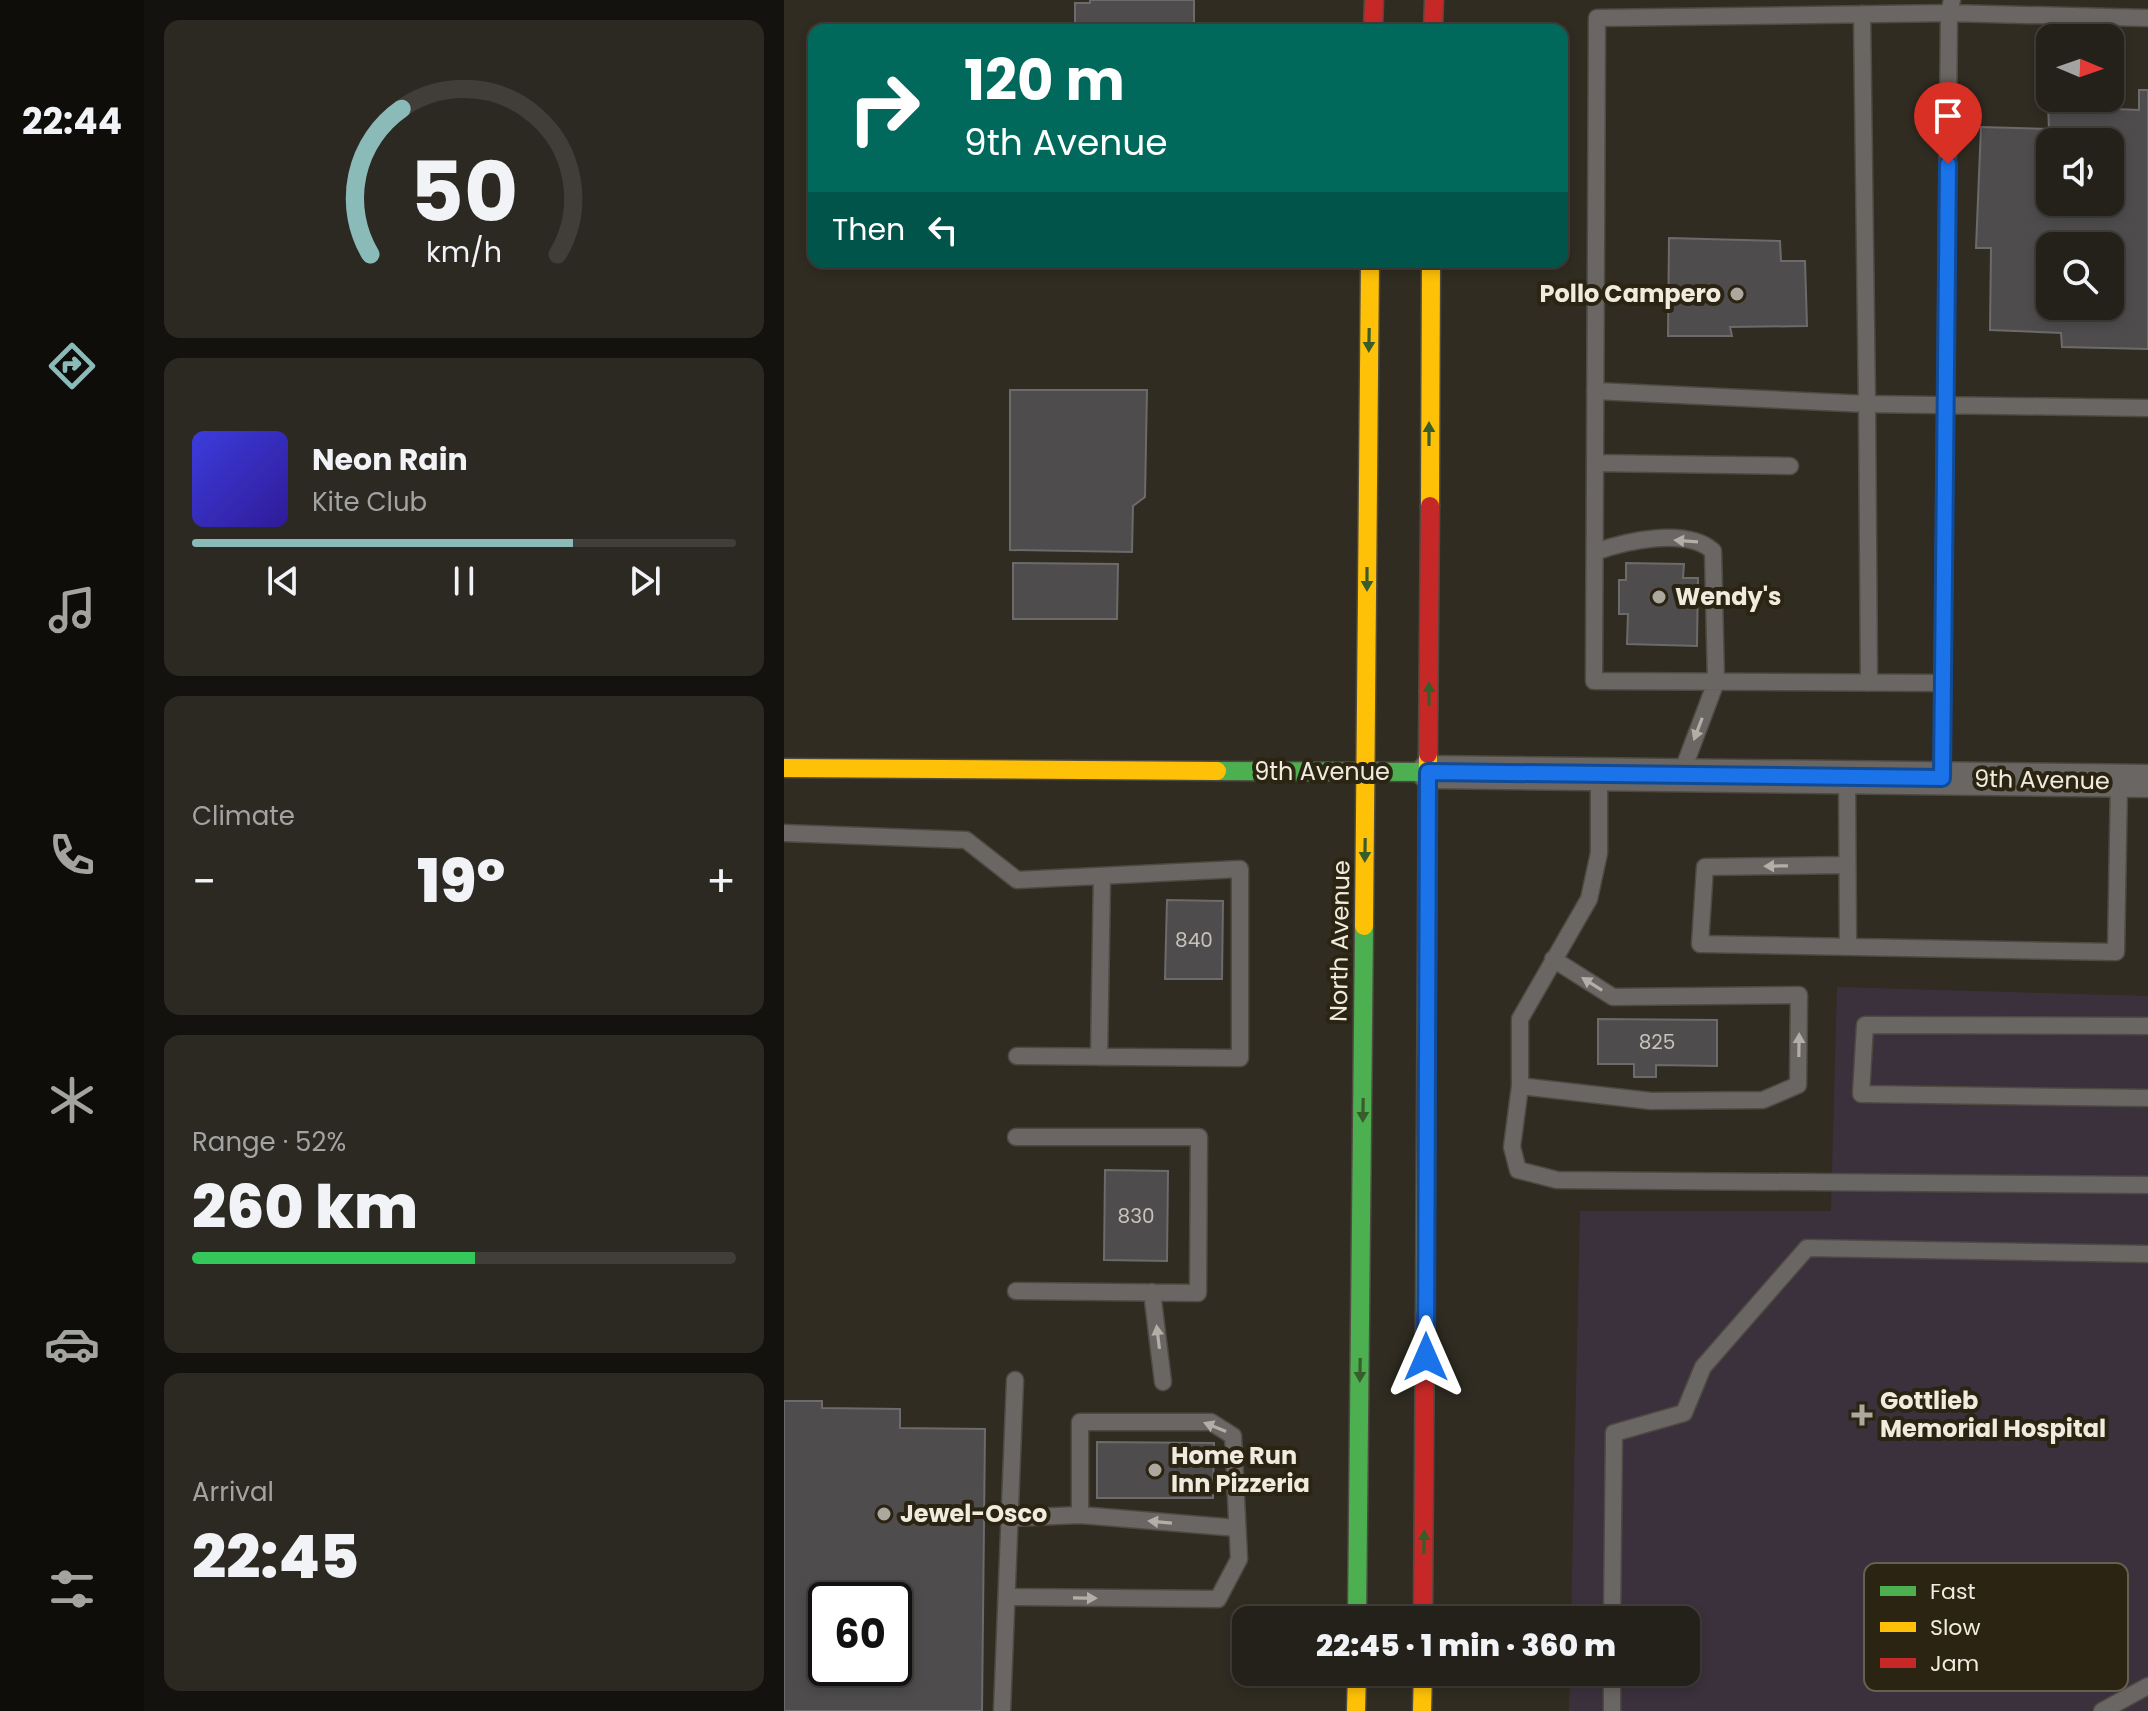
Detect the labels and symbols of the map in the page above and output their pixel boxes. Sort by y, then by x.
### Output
north arrow [2036,24,2124,112]
pin [1914,82,1982,164]
place label: Pollo Campero [1540,277,1721,310]
marker: Pollo Campero [1728,285,1746,303]
one-way arrow [1363,328,1375,353]
one-way arrow [1423,421,1435,446]
one-way arrow [1673,534,1698,547]
one-way arrow [1361,567,1373,592]
place label: Wendy's [1675,580,1781,613]
marker: Wendy's [1650,588,1668,606]
one-way arrow [1423,681,1435,706]
one-way arrow [1691,717,1704,741]
street label: 9th Avenue [1254,755,1390,788]
street label: 9th Avenue [1974,762,2110,797]
one-way arrow [1359,838,1371,863]
street label: North Avenue [1322,860,1357,1022]
one-way arrow [1763,860,1788,872]
house number: 840 [1175,926,1213,954]
one-way arrow [1582,976,1603,991]
house number: 825 [1639,1028,1675,1056]
one-way arrow [1792,1032,1805,1057]
one-way arrow [1356,1098,1369,1123]
house number: 830 [1118,1202,1154,1230]
position arrow [1384,1315,1468,1399]
one-way arrow [1151,1324,1164,1349]
one-way arrow [1354,1358,1366,1383]
place label: Gottlieb Memorial Hospital [1880,1384,2106,1445]
marker: Gottlieb Memorial Hospital [1851,1404,1873,1426]
one-way arrow [1202,1420,1226,1433]
place label: Home Run Inn Pizzeria [1171,1439,1310,1500]
marker: Home Run Inn Pizzeria [1146,1461,1164,1479]
place label: Jewel-Osco [900,1497,1047,1530]
marker: Jewel-Osco [875,1505,893,1523]
one-way arrow [1147,1515,1172,1528]
one-way arrow [1418,1529,1430,1554]
legend [1864,1563,2128,1691]
text: Fast [1930,1576,1975,1607]
speed limit sign: 60 [808,1582,912,1686]
one-way arrow [1073,1592,1098,1604]
text: Slow [1930,1612,1980,1643]
text: Jam [1930,1648,1979,1679]

